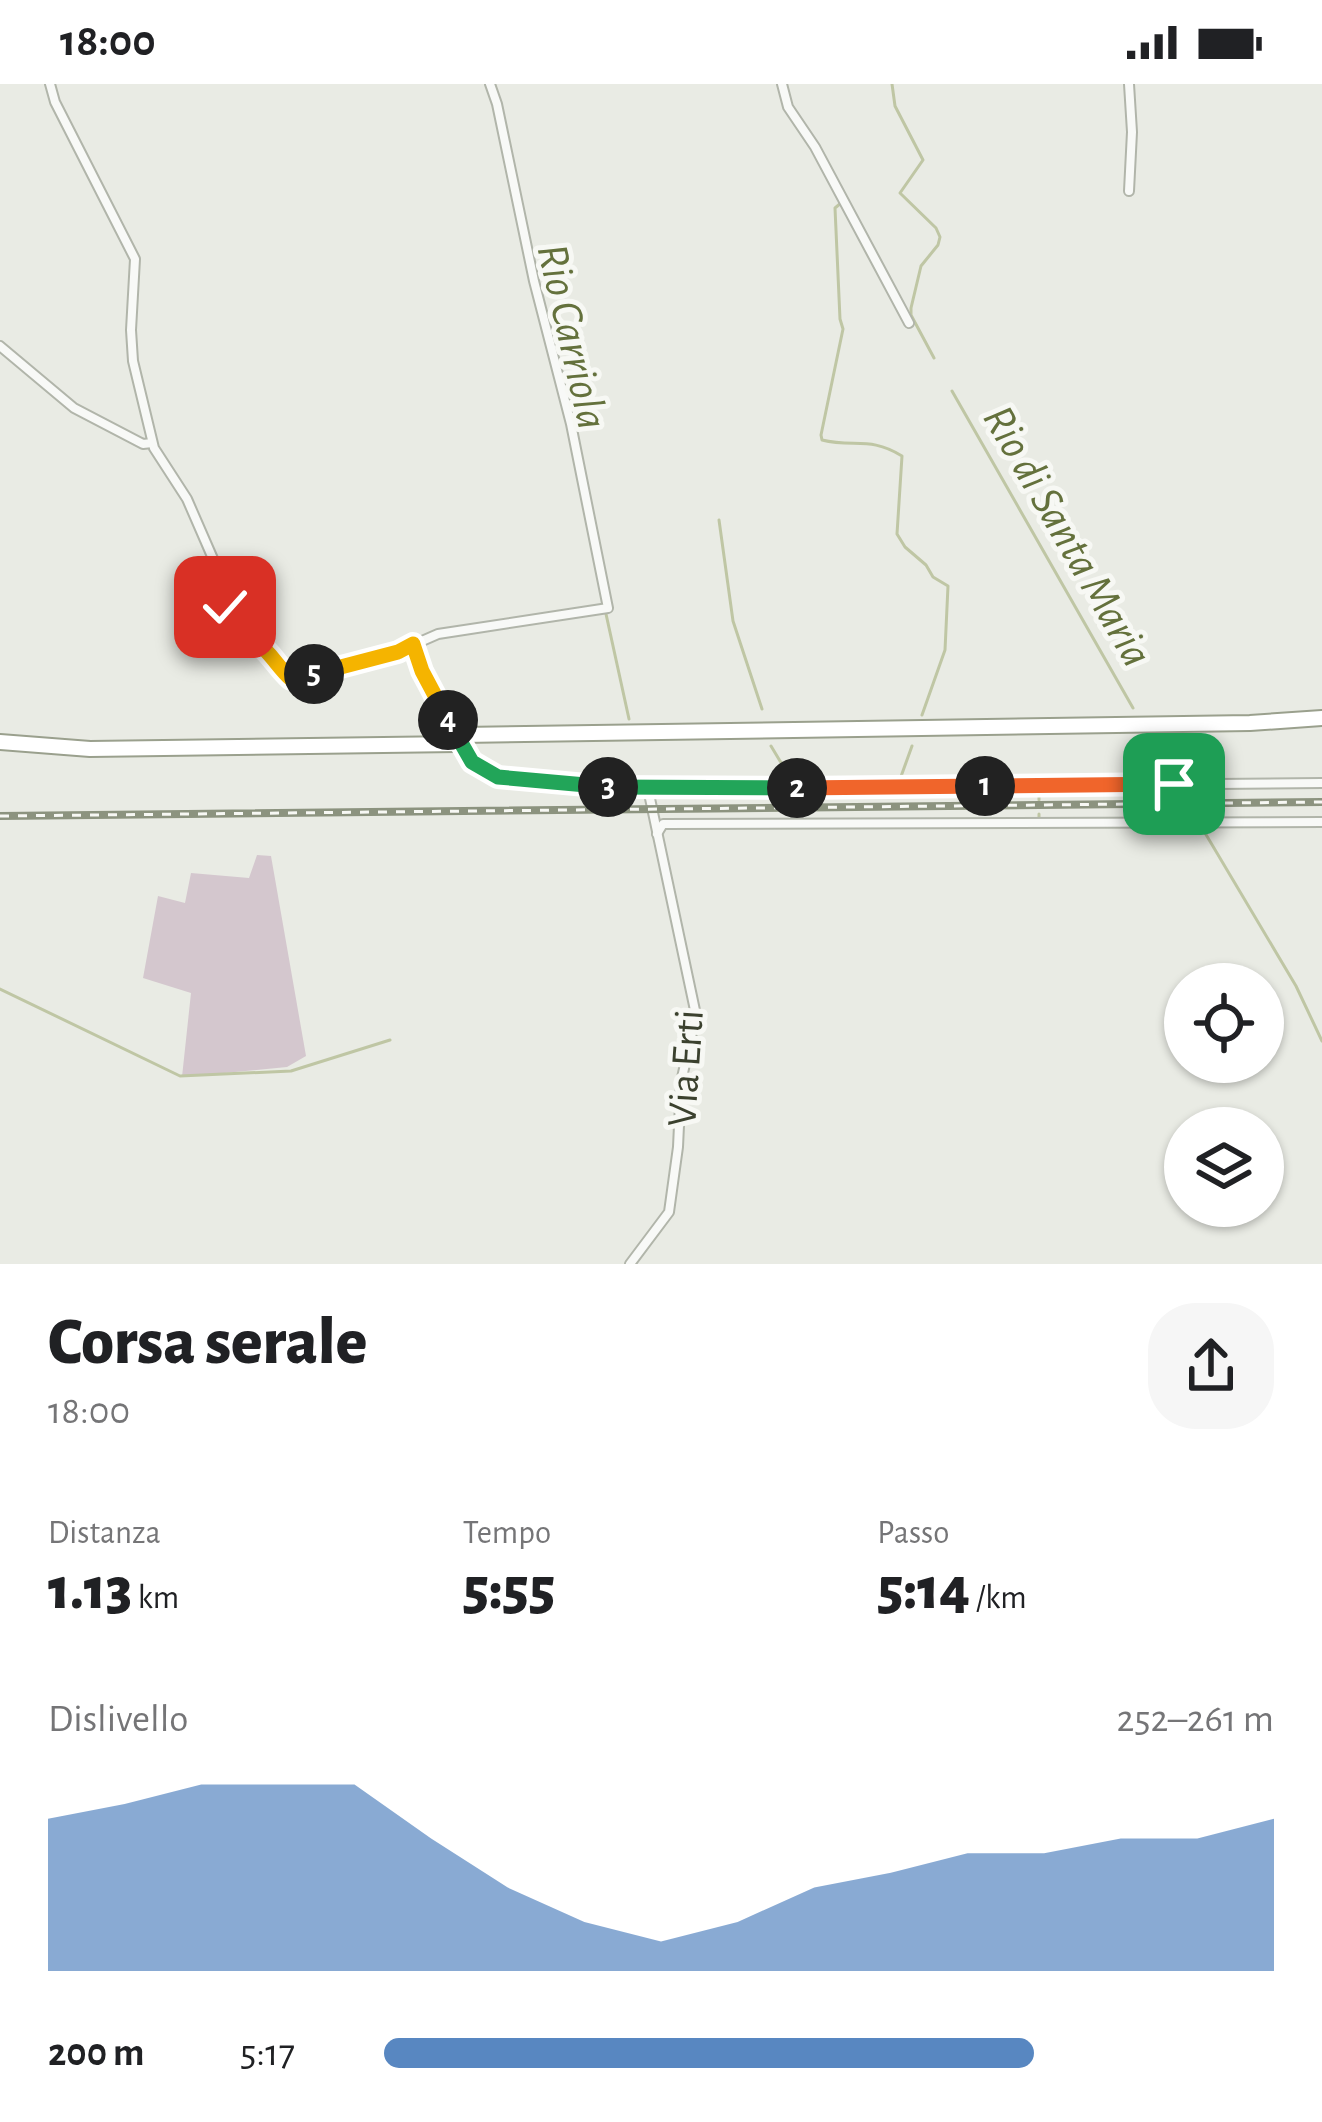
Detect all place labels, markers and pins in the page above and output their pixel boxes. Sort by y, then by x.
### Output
pin [174,556,276,658]
pin: 5 [284,644,344,704]
pin: 4 [418,690,478,750]
pin [1123,733,1225,835]
pin: 1 [955,756,1015,816]
pin: 3 [578,757,638,817]
pin: 2 [767,758,827,818]

